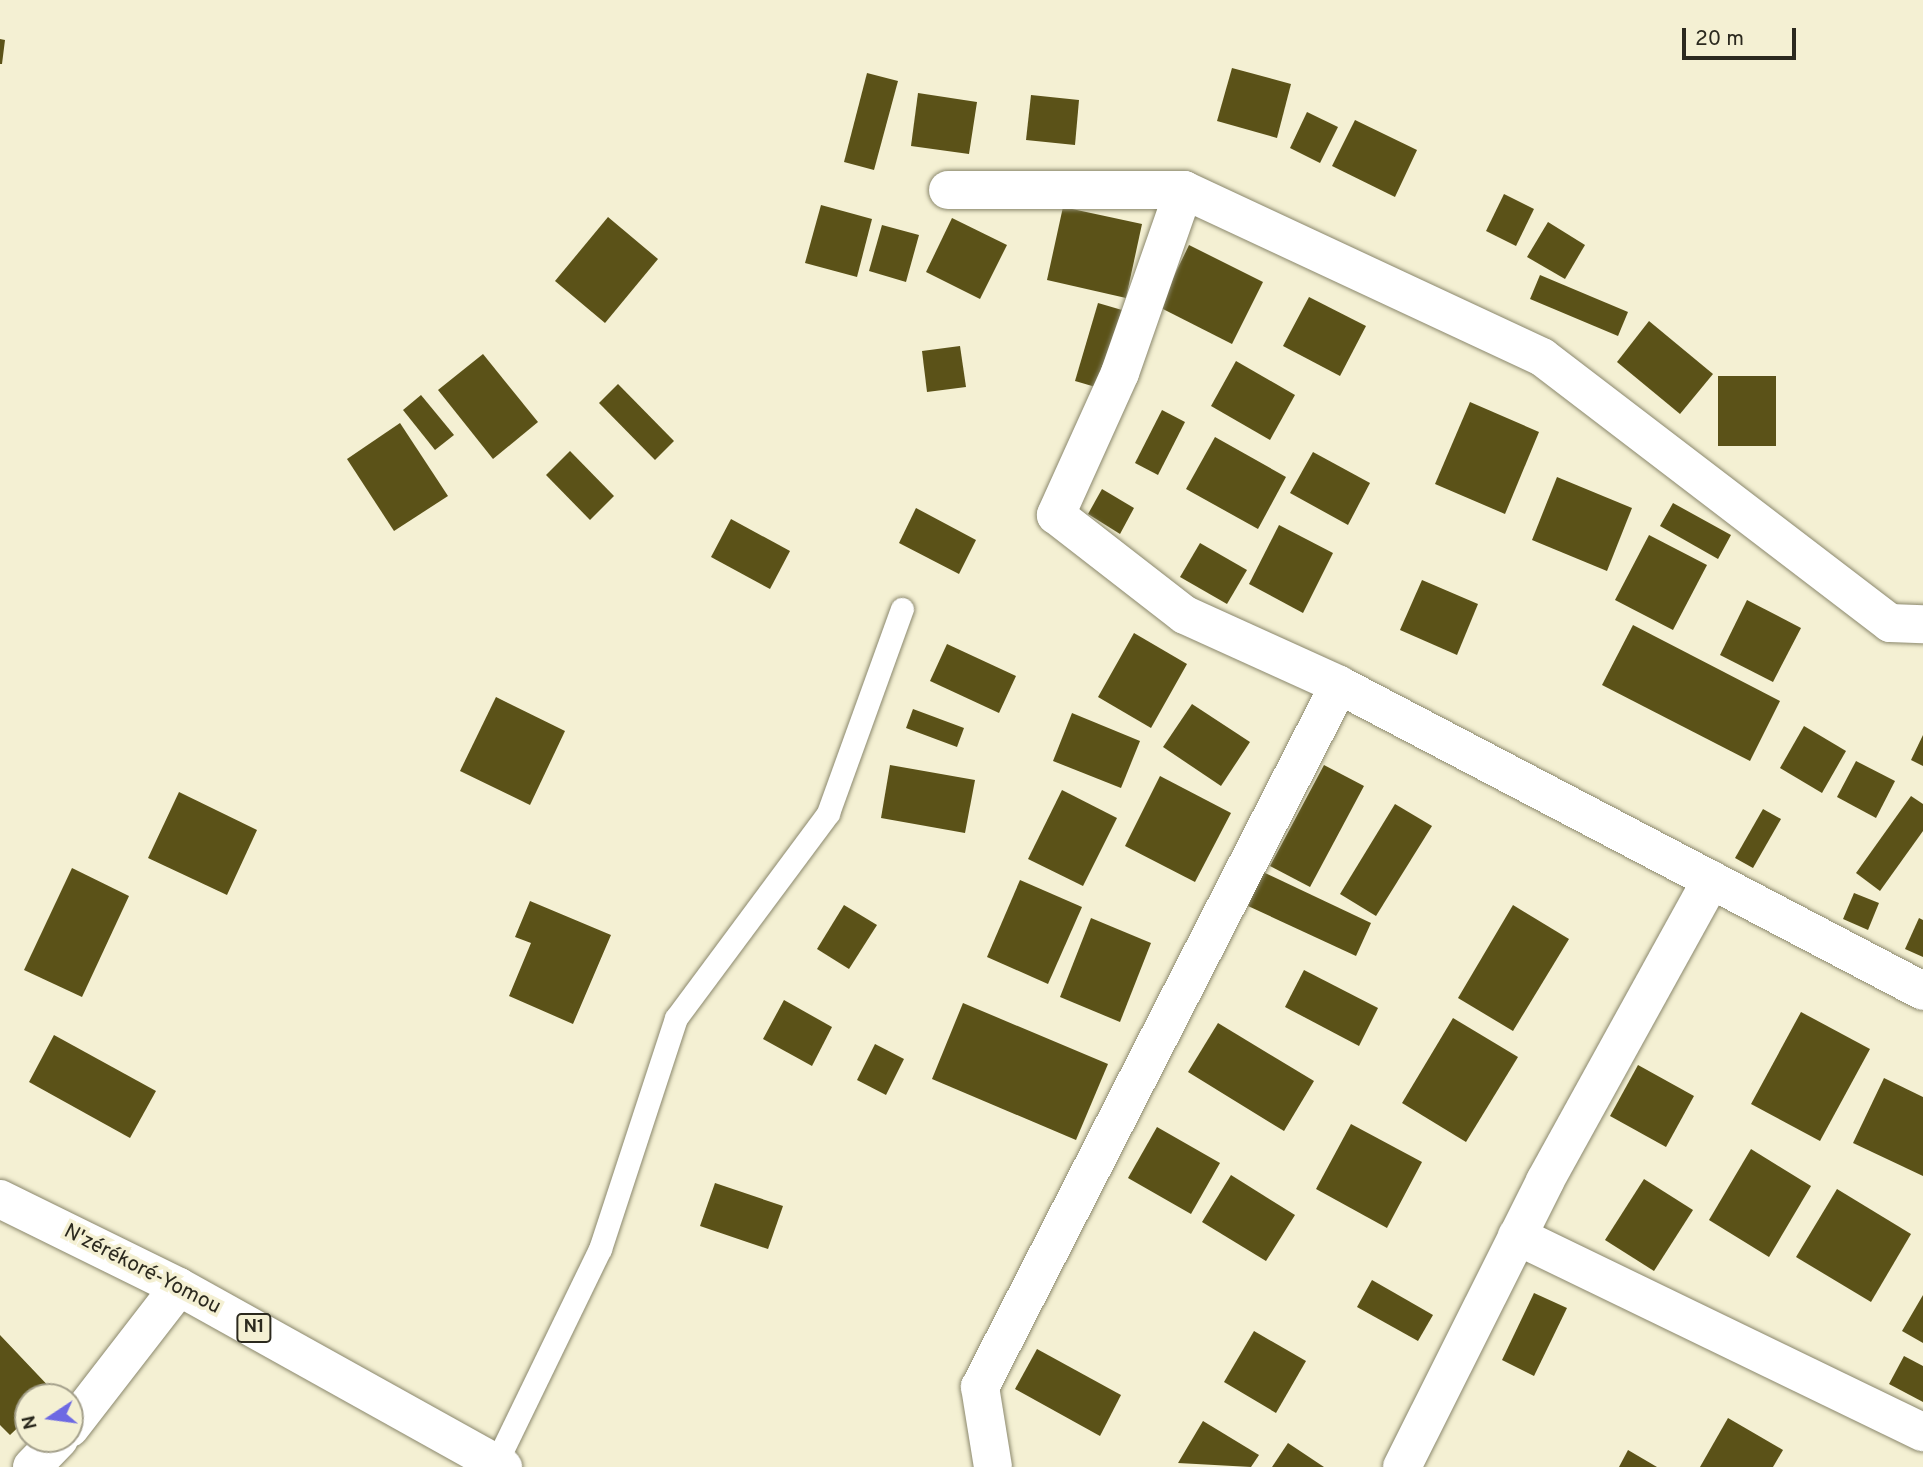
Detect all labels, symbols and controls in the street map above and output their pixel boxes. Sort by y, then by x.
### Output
scale bar [1685,14,1799,58]
text: 20 m [1695,26,1744,53]
street label: N'zérékoré-Yomou [59,1219,225,1321]
road number: N1 [235,1312,273,1344]
north arrow [14,1383,84,1453]
text: N [17,1413,44,1432]

